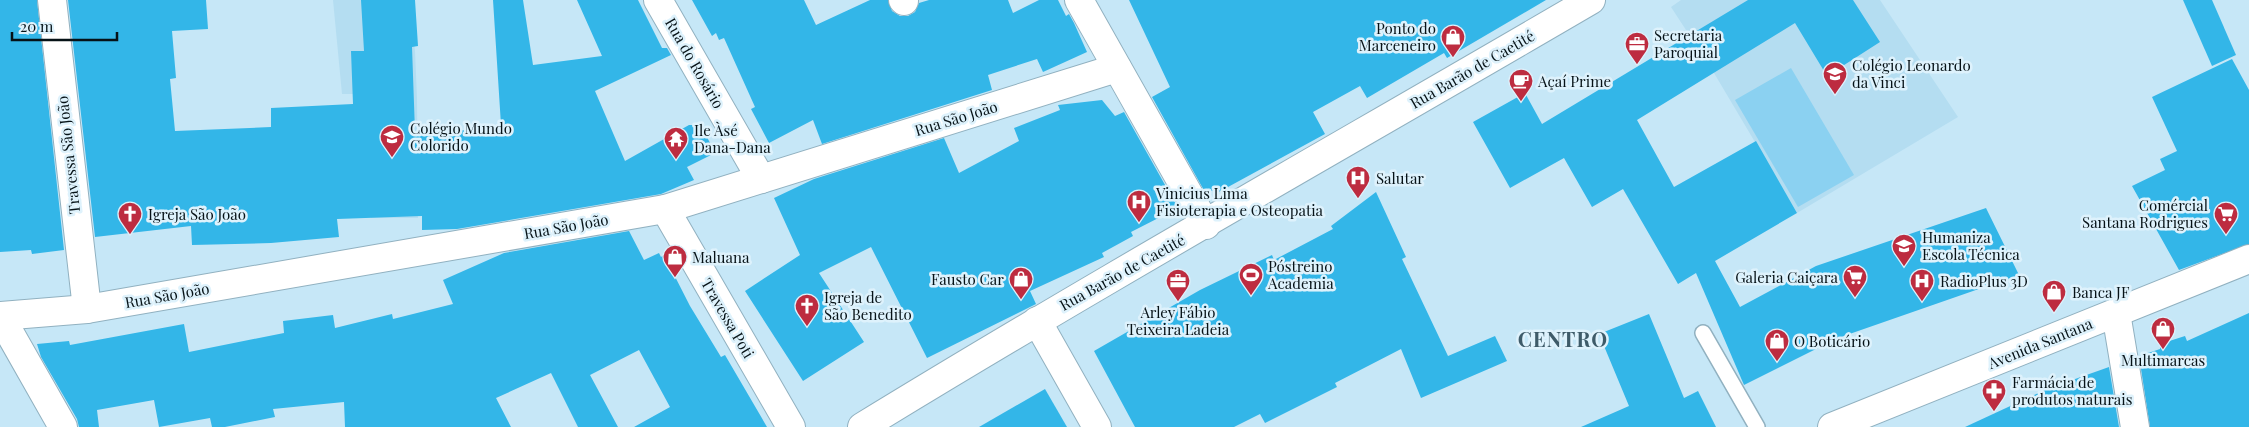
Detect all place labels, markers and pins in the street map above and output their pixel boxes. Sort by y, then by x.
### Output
place label: Ponto do Marceneiro [1359,18,1436,55]
shop icon: Ponto do Marceneiro [1440,24,1466,58]
place label: Secretaria Paroquial [1654,25,1723,62]
office icon: Secretaria Paroquial [1624,31,1650,65]
place label: Colégio Leonardo da Vinci [1852,55,1971,92]
school or university icon: Colégio Leonardo da Vinci [1822,61,1848,95]
cafe icon: Açaí Prime [1508,68,1534,102]
place label: Açaí Prime [1537,71,1611,91]
place label: Colégio Mundo Colorido [410,118,512,155]
place label: Ile Àsé Dana-Dana [694,120,771,157]
school or university icon: Colégio Mundo Colorido [379,124,405,158]
temple icon: Ile Àsé Dana-Dana [663,126,689,160]
hospital icon: Salutar [1345,165,1371,199]
place label: Salutar [1376,168,1424,188]
place label: Vinicius Lima Fisioterapia e Osteopatia [1155,183,1324,220]
hospital icon: Vinicius Lima Fisioterapia e Osteopatia [1126,189,1152,223]
place label: Comércial Santana Rodrigues [2082,195,2208,232]
church icon: Igreja São João [117,201,143,235]
supermarket icon: Comércial Santana Rodrigues [2213,201,2239,235]
place label: Igreja São João [148,204,246,224]
place label: Humaniza Escola Técnica [1922,227,2020,264]
school or university icon: Humaniza Escola Técnica [1891,233,1917,267]
shop icon: Maluana [662,244,688,278]
place label: Maluana [692,247,750,267]
place label: Póstreino Academia [1267,256,1334,293]
sports icon: Póstreino Academia [1238,262,1264,296]
supermarket icon: Galeria Caiçara [1842,264,1868,298]
shop icon: Fausto Car [1008,266,1034,300]
place label: Galeria Caiçara [1735,267,1839,287]
office icon: Arley Fábio Teixeira Ladeia [1165,268,1191,302]
hospital icon: RadioPlus 3D [1909,268,1935,302]
place label: Fausto Car [931,269,1004,289]
place label: RadioPlus 3D [1940,271,2028,291]
shop icon: Banca JF [2041,279,2067,313]
place label: Banca JF [2072,282,2130,302]
place label: Igreja de São Benedito [824,287,912,324]
church icon: Igreja de São Benedito [794,293,820,327]
place label: Arley Fábio Teixeira Ladeia [1127,302,1230,339]
shop icon: Multimarcas [2150,316,2176,350]
shop icon: O Boticário [1764,328,1790,362]
place label: O Boticário [1794,331,1870,351]
place label: Multimarcas [2121,350,2205,370]
place label: Farmácia de produtos naturais [2012,372,2132,409]
pharmacy icon: Farmácia de produtos naturais [1981,378,2007,412]

